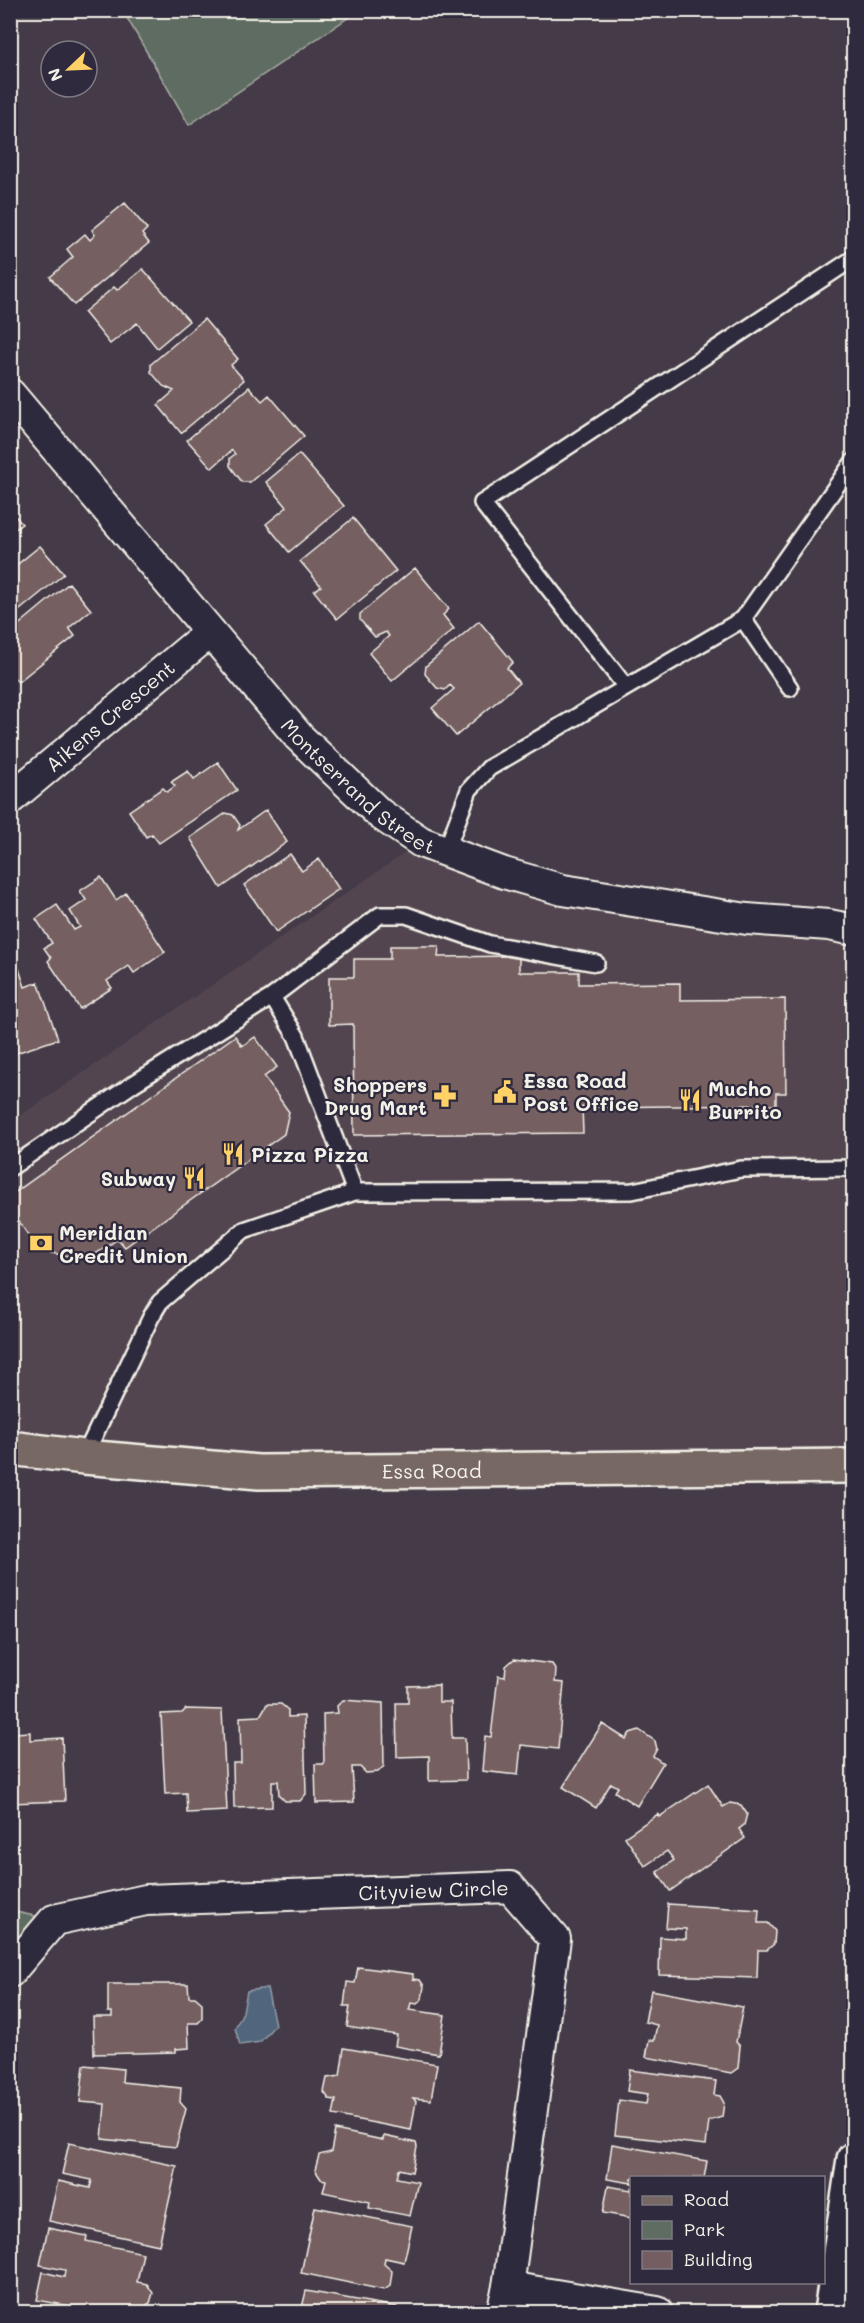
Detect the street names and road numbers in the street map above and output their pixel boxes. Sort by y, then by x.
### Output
street label: Aikens Crescent [40,654,180,777]
street label: Montserrand Street [276,713,439,859]
street label: Essa Road [382,1457,482,1484]
street label: Cityview Circle [358,1874,509,1905]

